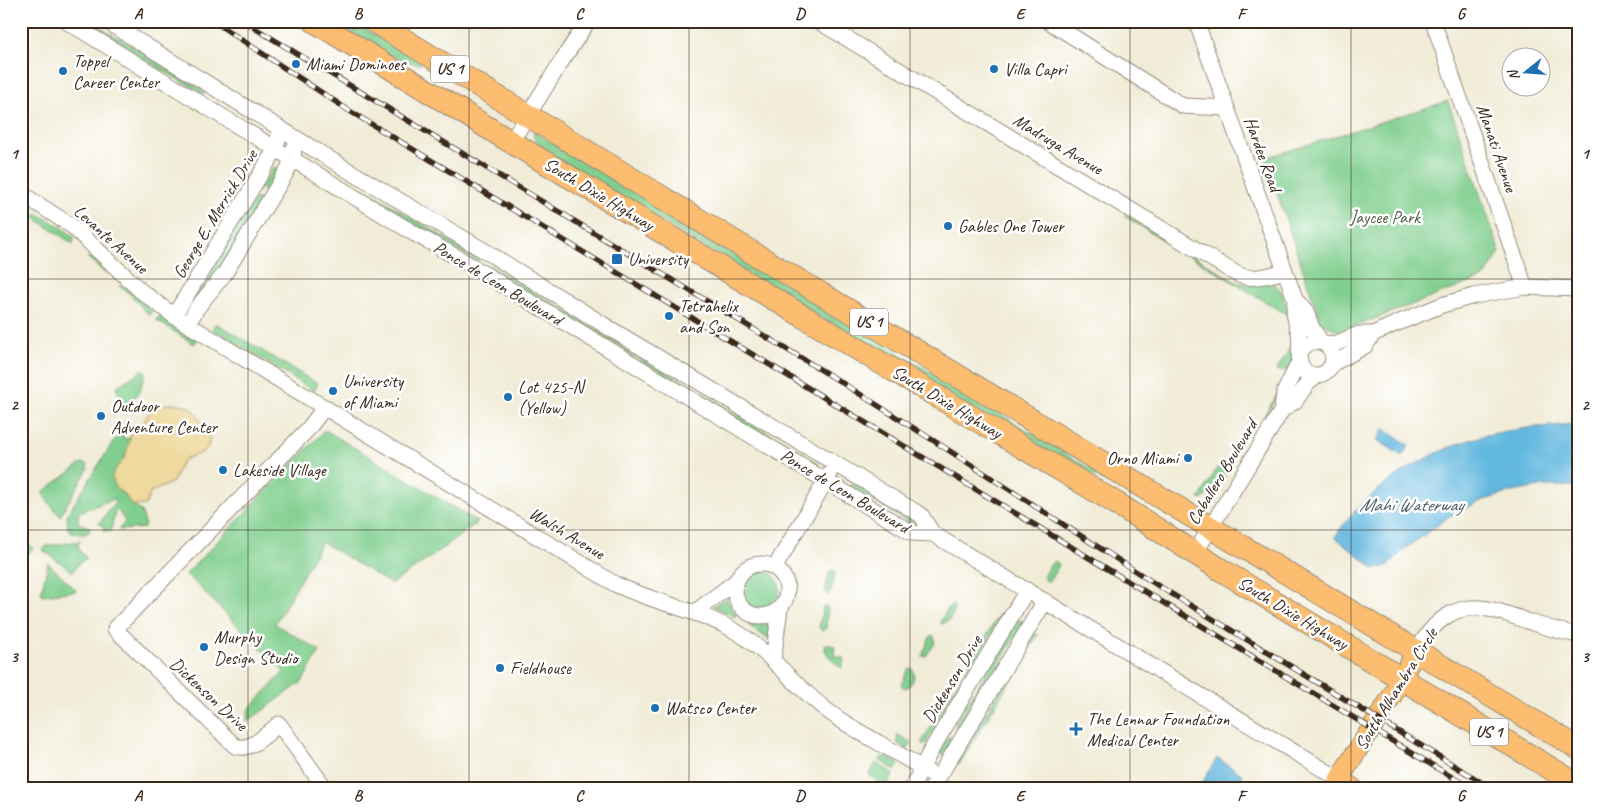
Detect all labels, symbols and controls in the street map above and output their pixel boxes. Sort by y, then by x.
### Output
text: A [134,4,144,24]
text: B [354,4,364,24]
text: C [575,4,585,24]
text: D [795,4,806,24]
text: E [1016,4,1027,24]
text: F [1237,4,1248,24]
text: G [1457,4,1467,24]
north arrow [1502,48,1552,98]
place label: Toppel Career Center [73,50,161,93]
place label: Miami Dominoes [306,53,407,75]
road number: US 1 [431,56,469,82]
marker: Miami Dominoes [290,58,302,70]
place label: Villa Capri [1004,58,1069,80]
marker: Villa Capri [988,63,1000,75]
marker: Toppel Career Center [57,65,69,77]
text: N [1504,67,1523,82]
street label: Manati Avenue [1472,101,1523,196]
street label: Madruga Avenue [1009,109,1108,180]
street label: Hardee Road [1239,114,1288,197]
text: 1 [10,144,19,164]
text: 1 [1581,144,1590,164]
street label: George E. Merrick Drive [168,145,263,282]
street label: South Dixie Highway [540,152,660,236]
street label: Levante Avenue [69,200,154,279]
park label: Jaycee Park [1349,206,1421,228]
place label: Gables One Tower [958,215,1065,237]
marker: Gables One Tower [942,220,954,232]
street label: Ponce de Leon Boulevard [430,236,569,332]
place label: University [628,248,690,270]
marker: University [610,252,624,266]
place label: Tetrahelix and Son [679,295,740,338]
road number: US 1 [850,308,888,336]
marker: Tetrahelix and Son [663,310,675,322]
street label: South Dixie Highway [888,360,1008,444]
place label: University of Miami [343,370,405,413]
place label: Lot 425-N (Yellow) [518,376,587,419]
marker: University of Miami [327,385,339,397]
marker: Lot 425-N (Yellow) [502,391,514,403]
text: 2 [10,395,19,415]
place label: Outdoor Adventure Center [111,395,219,438]
text: 2 [1581,395,1590,415]
marker: Outdoor Adventure Center [95,410,107,422]
street label: Caballero Boulevard [1182,413,1263,528]
street label: Ponce de Leon Boulevard [777,444,916,540]
place label: Orno Miami [1107,447,1181,469]
marker: Orno Miami [1182,452,1194,464]
place label: Lakeside Village [233,459,327,481]
marker: Lakeside Village [217,464,229,476]
water label: Mahi Waterway [1359,493,1466,517]
street label: Walsh Avenue [525,502,610,565]
street label: South Dixie Highway [1234,571,1354,655]
street label: South Alhambra Circle [1350,623,1443,754]
place label: Murphy Design Studio [214,626,299,669]
street label: Dickenson Drive [917,630,987,727]
marker: Murphy Design Studio [198,641,210,653]
text: 3 [10,647,19,667]
text: 3 [1581,647,1590,667]
street label: Dickenson Drive [166,652,253,736]
place label: Fieldhouse [510,657,572,679]
marker: Fieldhouse [494,662,506,674]
place label: Watsco Center [665,697,758,719]
marker: Watsco Center [649,702,661,714]
place label: The Lennar Foundation Medical Center [1087,708,1230,751]
road number: US 1 [1470,719,1508,746]
marker: The Lennar Foundation Medical Center [1069,722,1083,736]
text: A [134,786,144,806]
text: B [354,786,364,806]
text: C [575,786,585,806]
text: D [795,786,806,806]
text: E [1016,786,1027,806]
text: F [1237,786,1248,806]
text: G [1457,786,1467,806]

